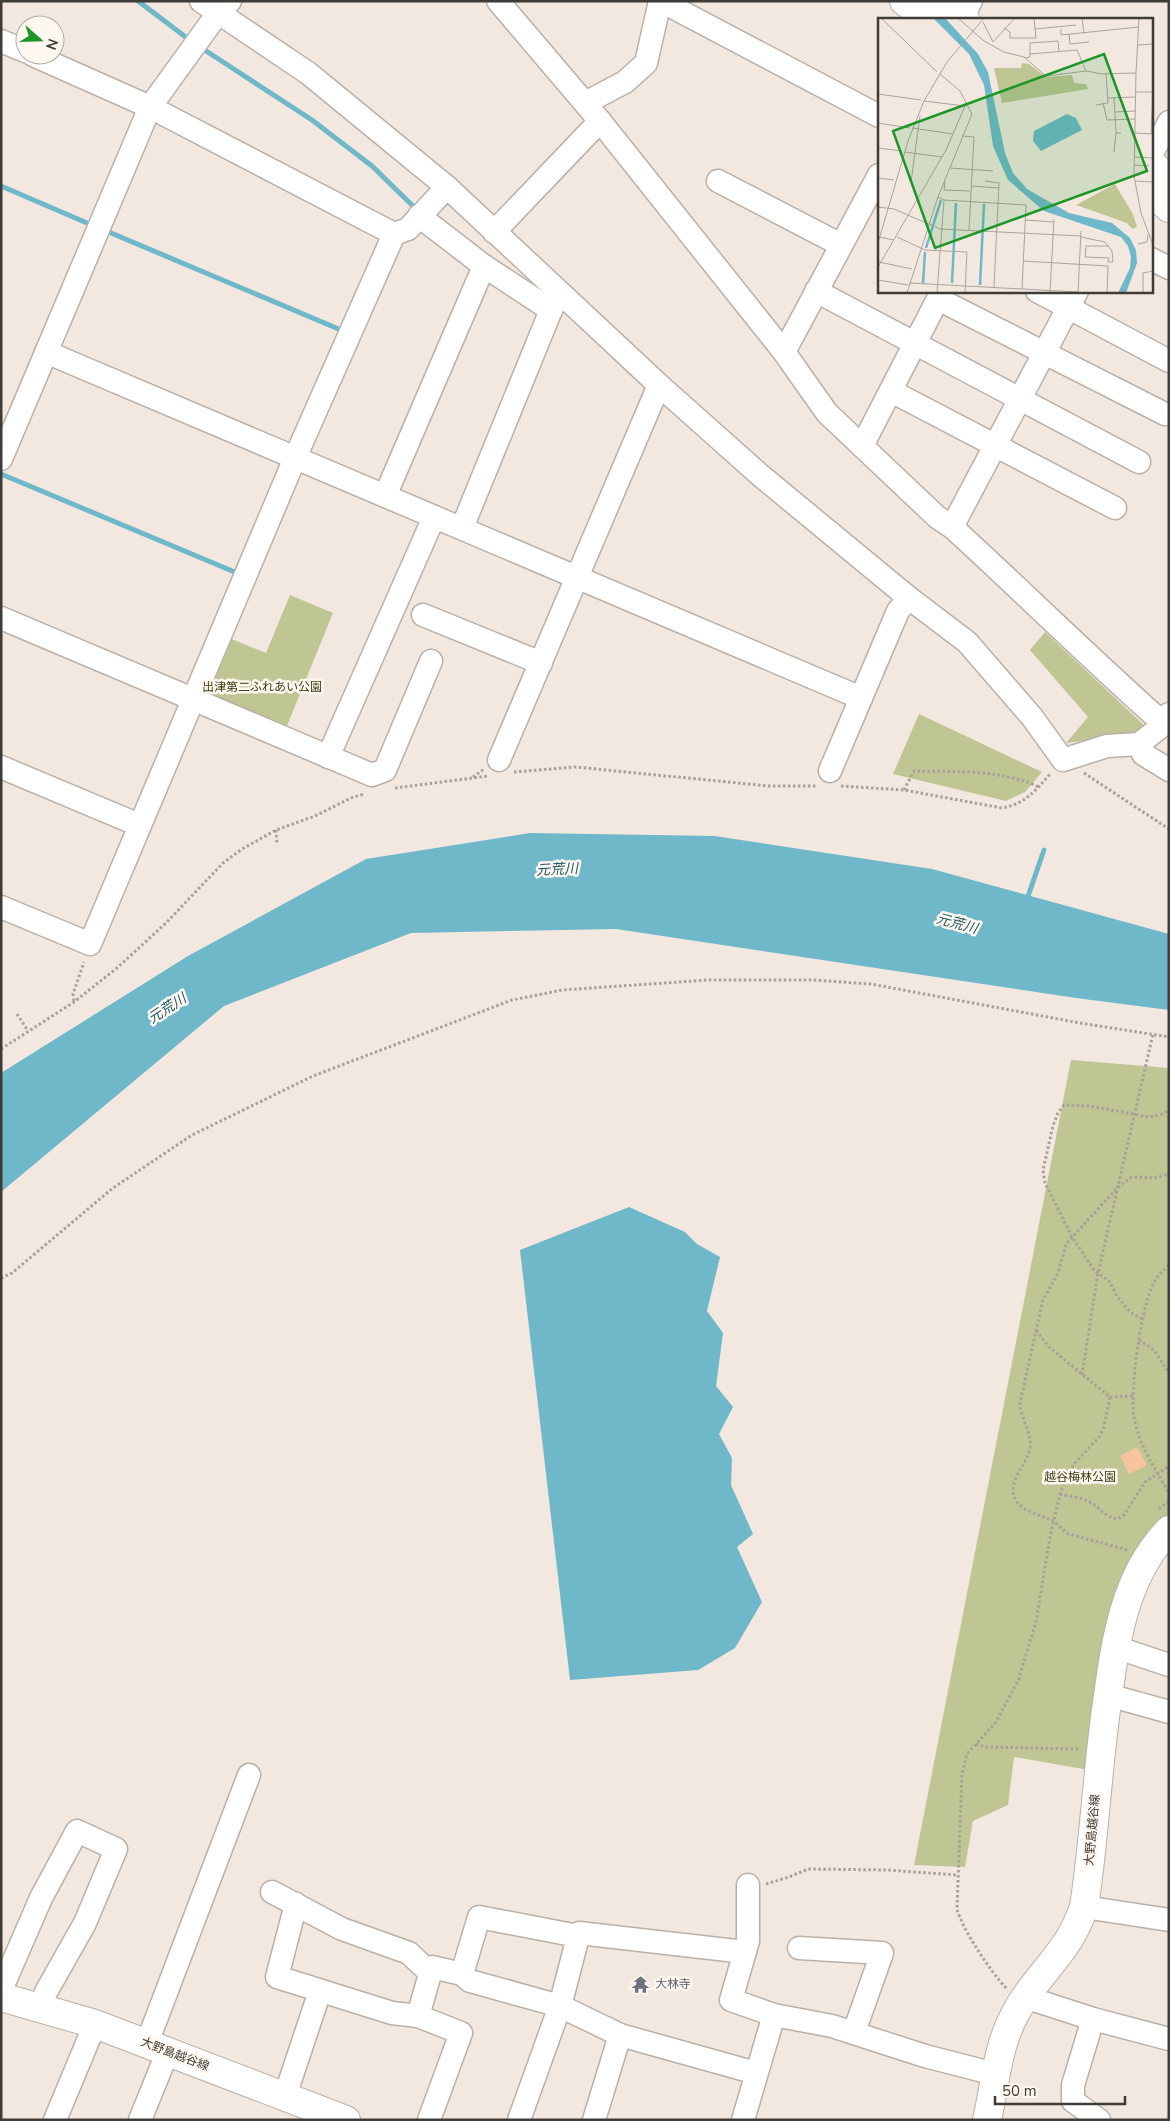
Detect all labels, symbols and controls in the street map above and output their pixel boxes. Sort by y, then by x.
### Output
north arrow [15,15,65,65]
inset map [878,18,1152,292]
text: N [41,36,62,52]
park label: 出津第二ふれあい公園 [202,679,322,695]
water label: 元荒川 [536,859,580,880]
water label: 元荒川 [934,909,982,939]
water label: 元荒川 [144,988,192,1028]
park label: 越谷梅林公園 [1044,1469,1116,1485]
street label: 大野島越谷線 [1081,1793,1103,1867]
temple icon: 大林寺 [631,1974,651,1994]
place label: 大林寺 [655,1976,691,1992]
street label: 大野島越谷線 [139,2034,211,2074]
scale bar [995,2074,1125,2106]
text: 50 m [1002,2081,1037,2101]

